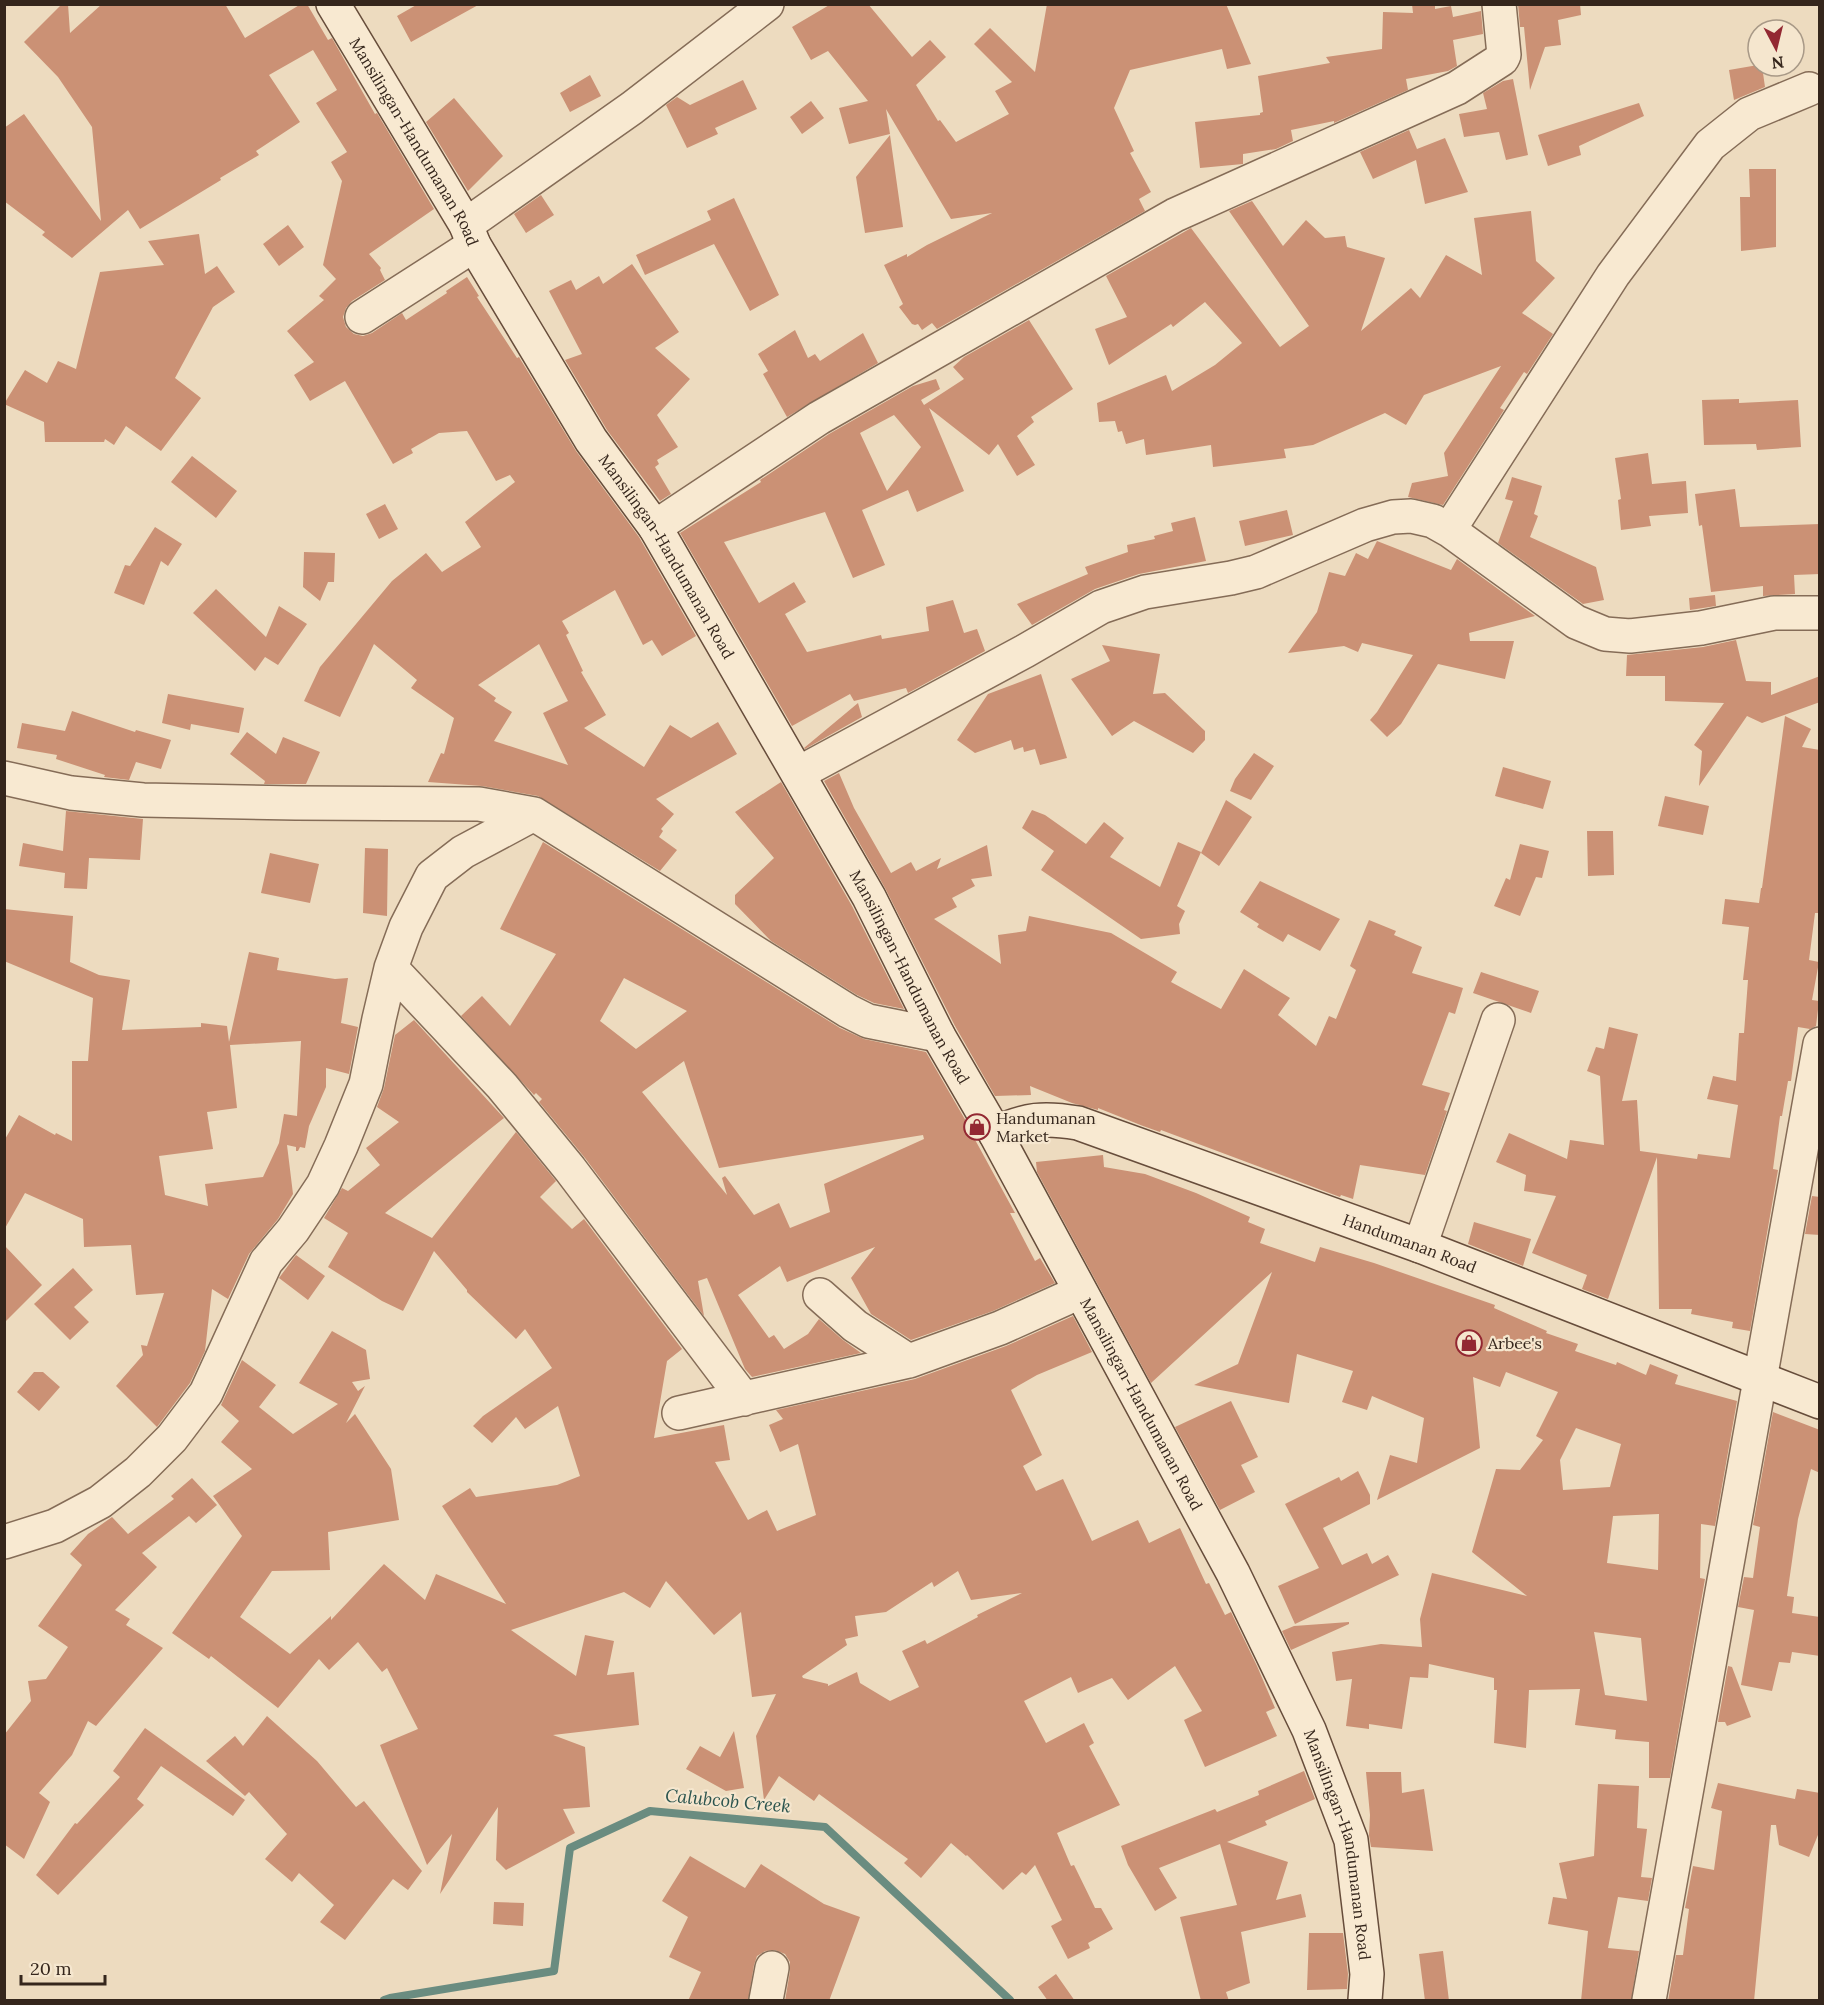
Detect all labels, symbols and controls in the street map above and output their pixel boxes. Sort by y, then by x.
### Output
north arrow [1746,18,1806,78]
street label: Mansilingan-Handumanan Road [345,34,483,249]
text: N [1770,52,1785,74]
street label: Mansilingan-Handumanan Road [595,450,739,663]
street label: Mansilingan-Handumanan Road [845,866,974,1088]
place label: Handumanan Market [996,1108,1096,1146]
shop icon: Handumanan Market [962,1112,992,1142]
street label: Handumanan Road [1340,1209,1480,1277]
street label: Mansilingan-Handumanan Road [1076,1294,1207,1514]
shop icon: Arbee's [1454,1328,1484,1358]
place label: Arbee's [1487,1333,1542,1353]
street label: Mansilingan-Handumanan Road [1300,1726,1375,1962]
water label: Calubcob Creek [664,1784,792,1817]
scale bar [21,1948,105,1986]
text: 20 m [30,1957,72,1980]

